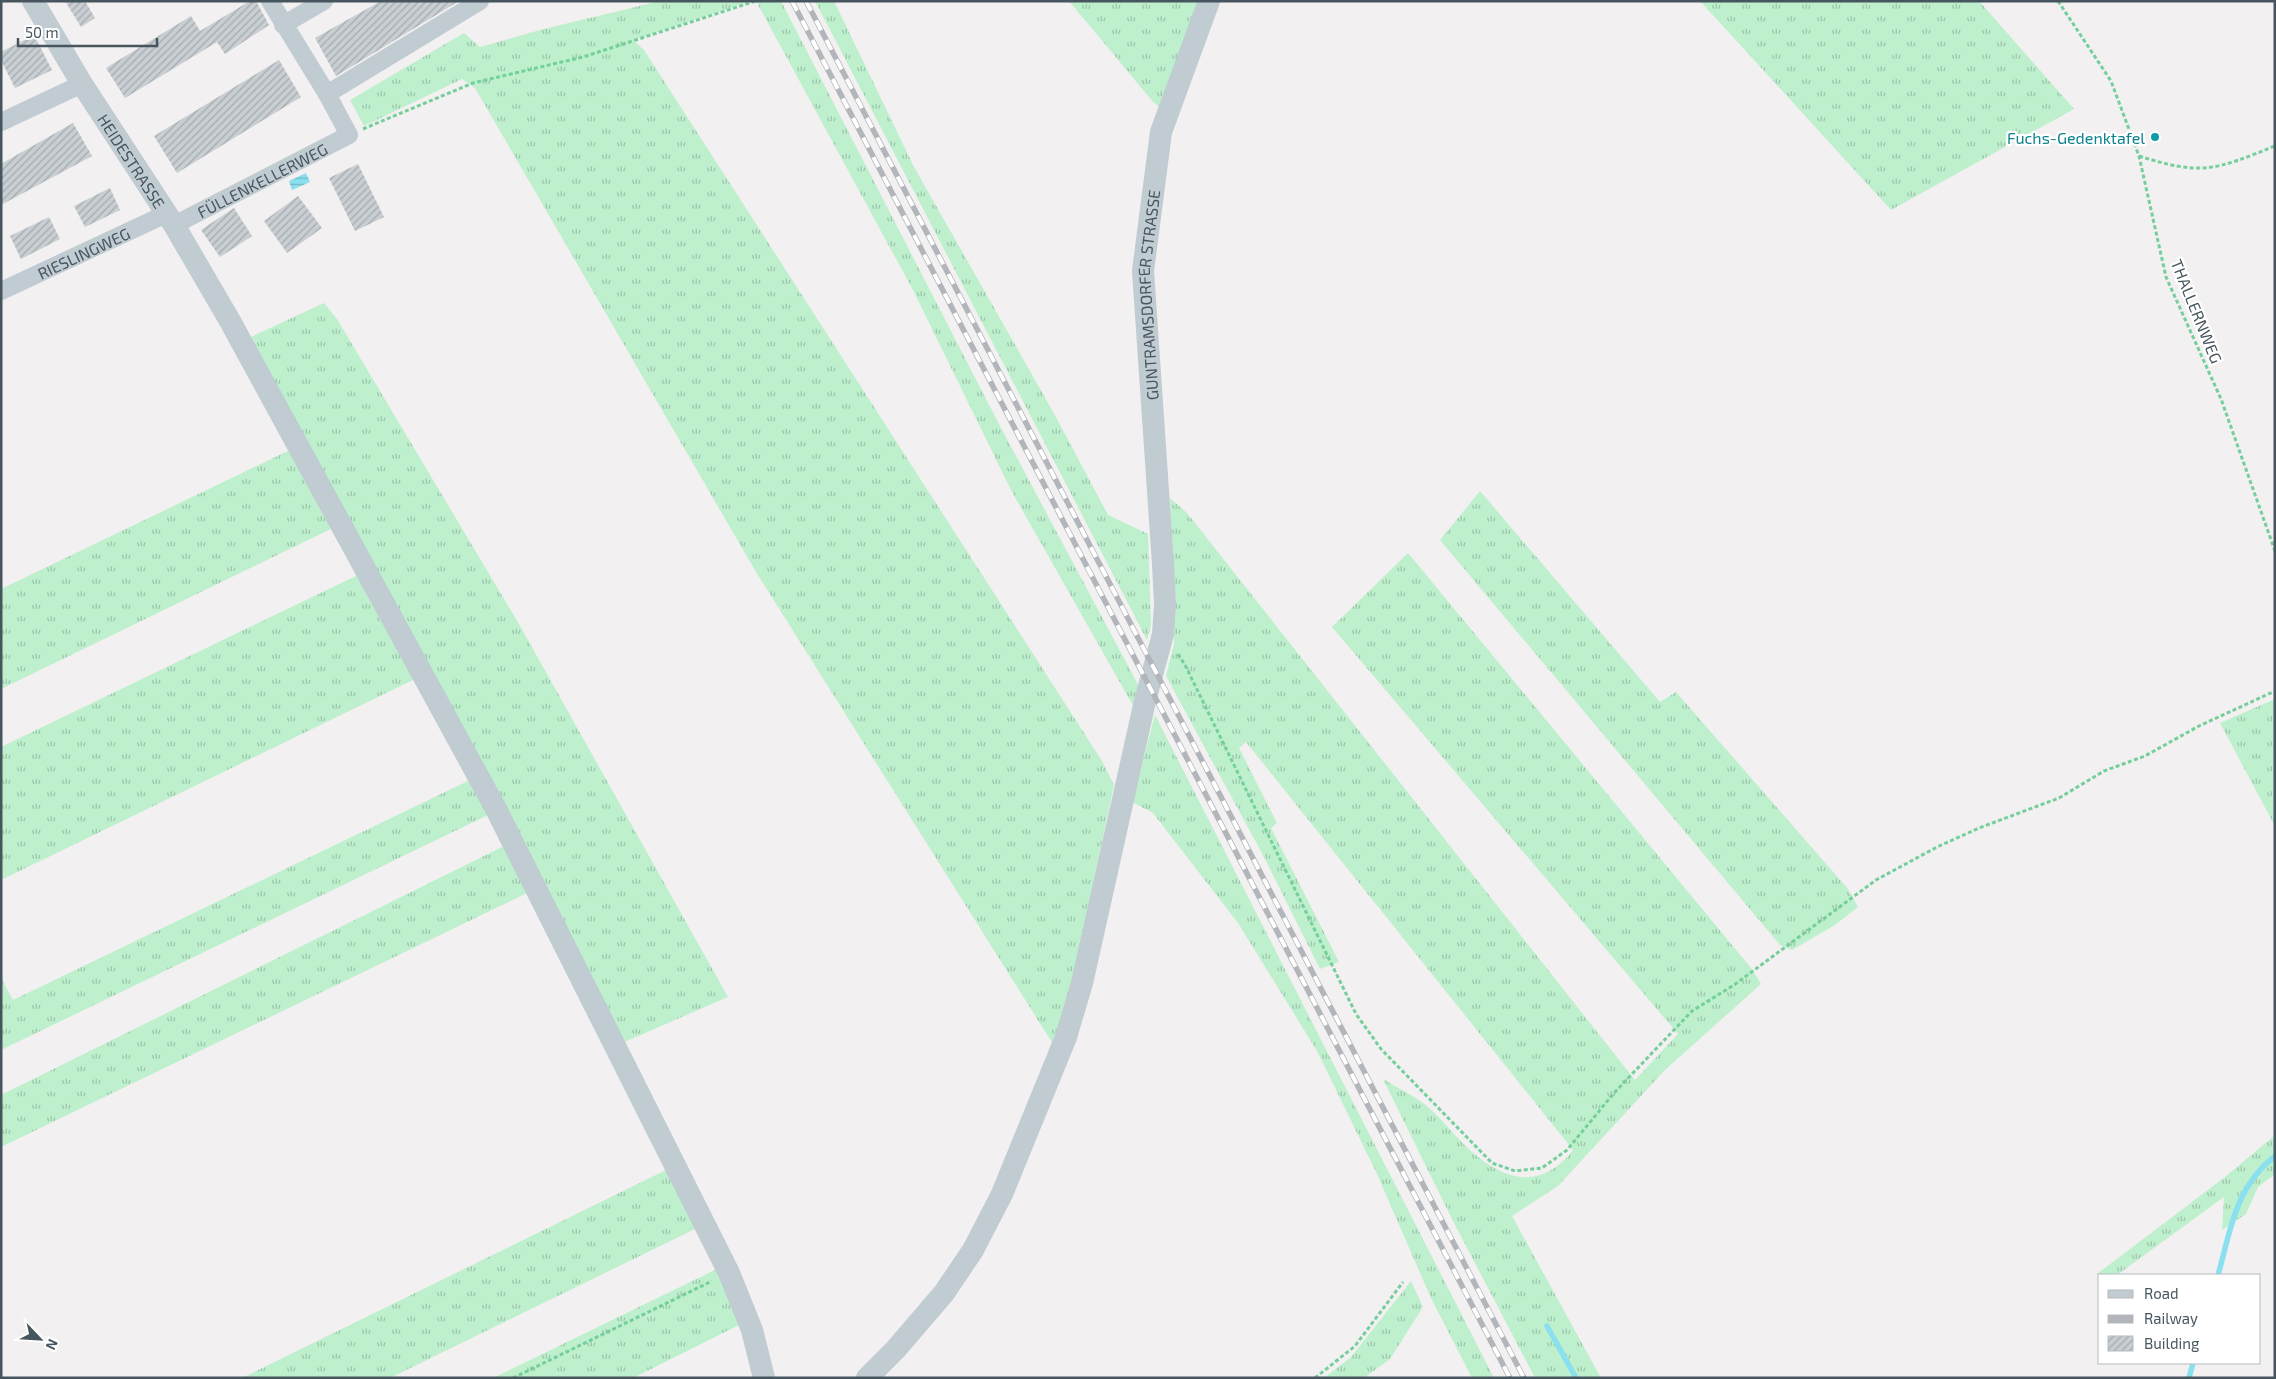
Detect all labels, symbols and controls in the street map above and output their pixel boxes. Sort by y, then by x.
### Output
scale bar [18,15,156,47]
text: 50 m [25,23,59,41]
street label: HEIDESTRASSE [94,110,170,211]
place label: Fuchs-Gedenktafel [2007,128,2145,147]
marker: Fuchs-Gedenktafel [2149,131,2161,143]
street label: FÜLLENKELLERWEG [194,138,330,221]
street label: GUNTRAMSDORFER STRASSE [1133,188,1163,401]
street label: RIESLINGWEG [34,223,133,282]
street label: THALLERNWEG [2167,256,2227,366]
legend [2098,1274,2261,1364]
text: Road [2144,1284,2179,1302]
text: Railway [2144,1309,2198,1327]
north arrow [15,1314,65,1364]
text: Building [2144,1334,2200,1352]
text: N [42,1337,62,1353]

